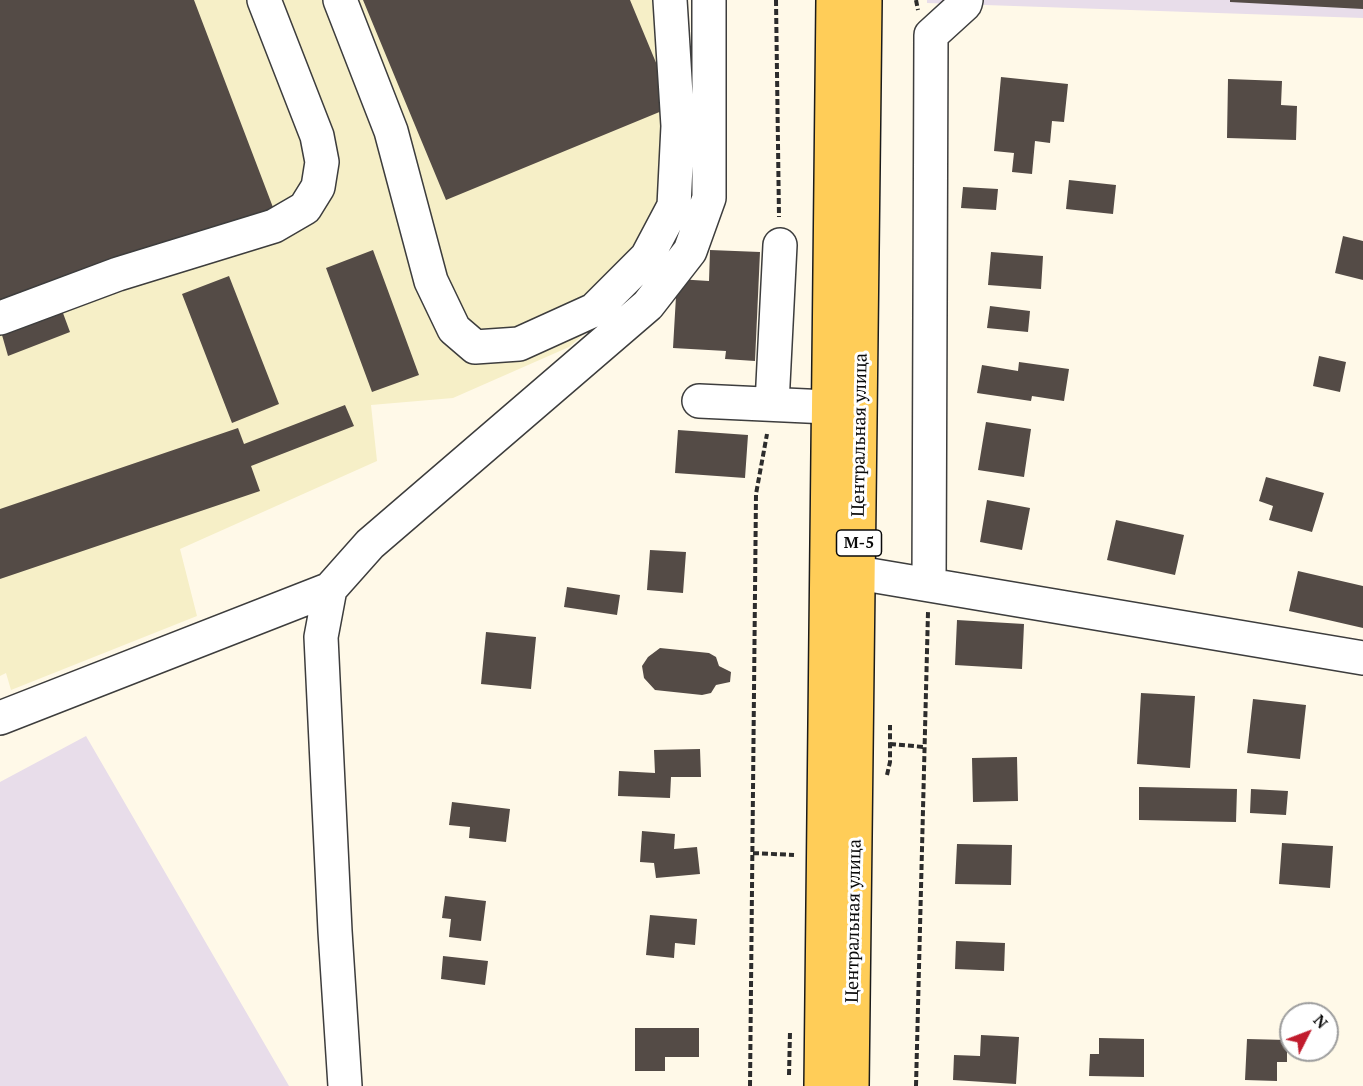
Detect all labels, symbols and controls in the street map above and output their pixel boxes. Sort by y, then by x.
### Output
street label: Центральная улица [848,353,872,517]
road number: М-5 [836,530,882,556]
street label: Центральная улица [842,839,866,1003]
north arrow [1279,1002,1339,1062]
text: N [1309,1009,1333,1033]

